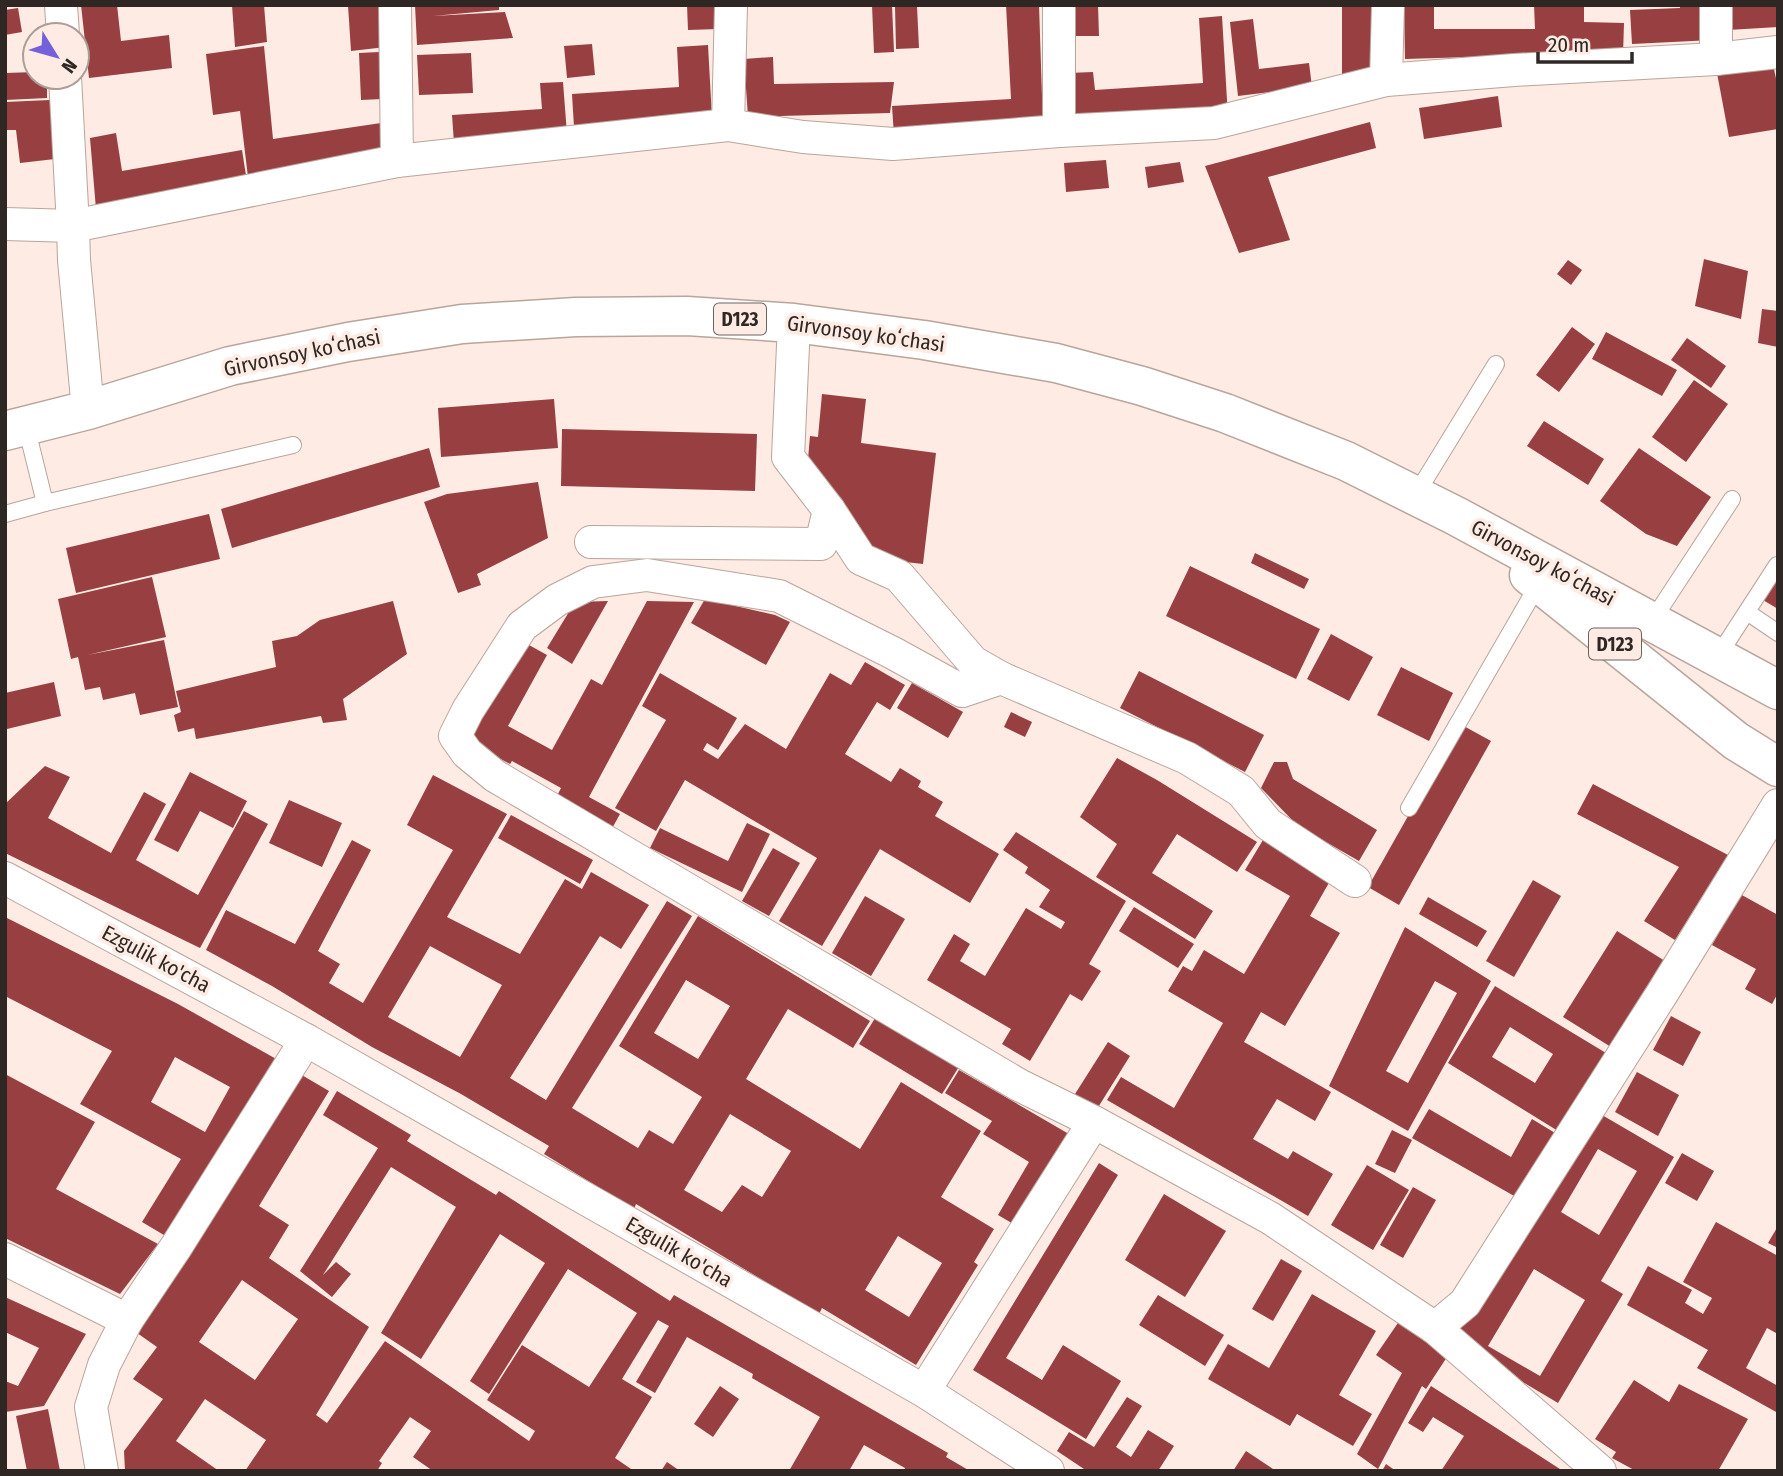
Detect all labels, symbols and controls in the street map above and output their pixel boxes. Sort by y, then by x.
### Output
north arrow [21,21,91,91]
scale bar [1538,21,1632,65]
text: 20 m [1548,32,1589,58]
text: N [57,54,82,77]
road number: D123 [714,304,766,334]
street label: Girvonsoy koʻchasi [785,310,947,358]
street label: Girvonsoy koʻchasi [221,324,383,382]
street label: Girvonsoy koʻchasi [1467,514,1619,612]
road number: D123 [1589,628,1641,660]
street label: Ezgulik ko'cha [97,920,215,998]
street label: Ezgulik ko'cha [621,1211,737,1293]

